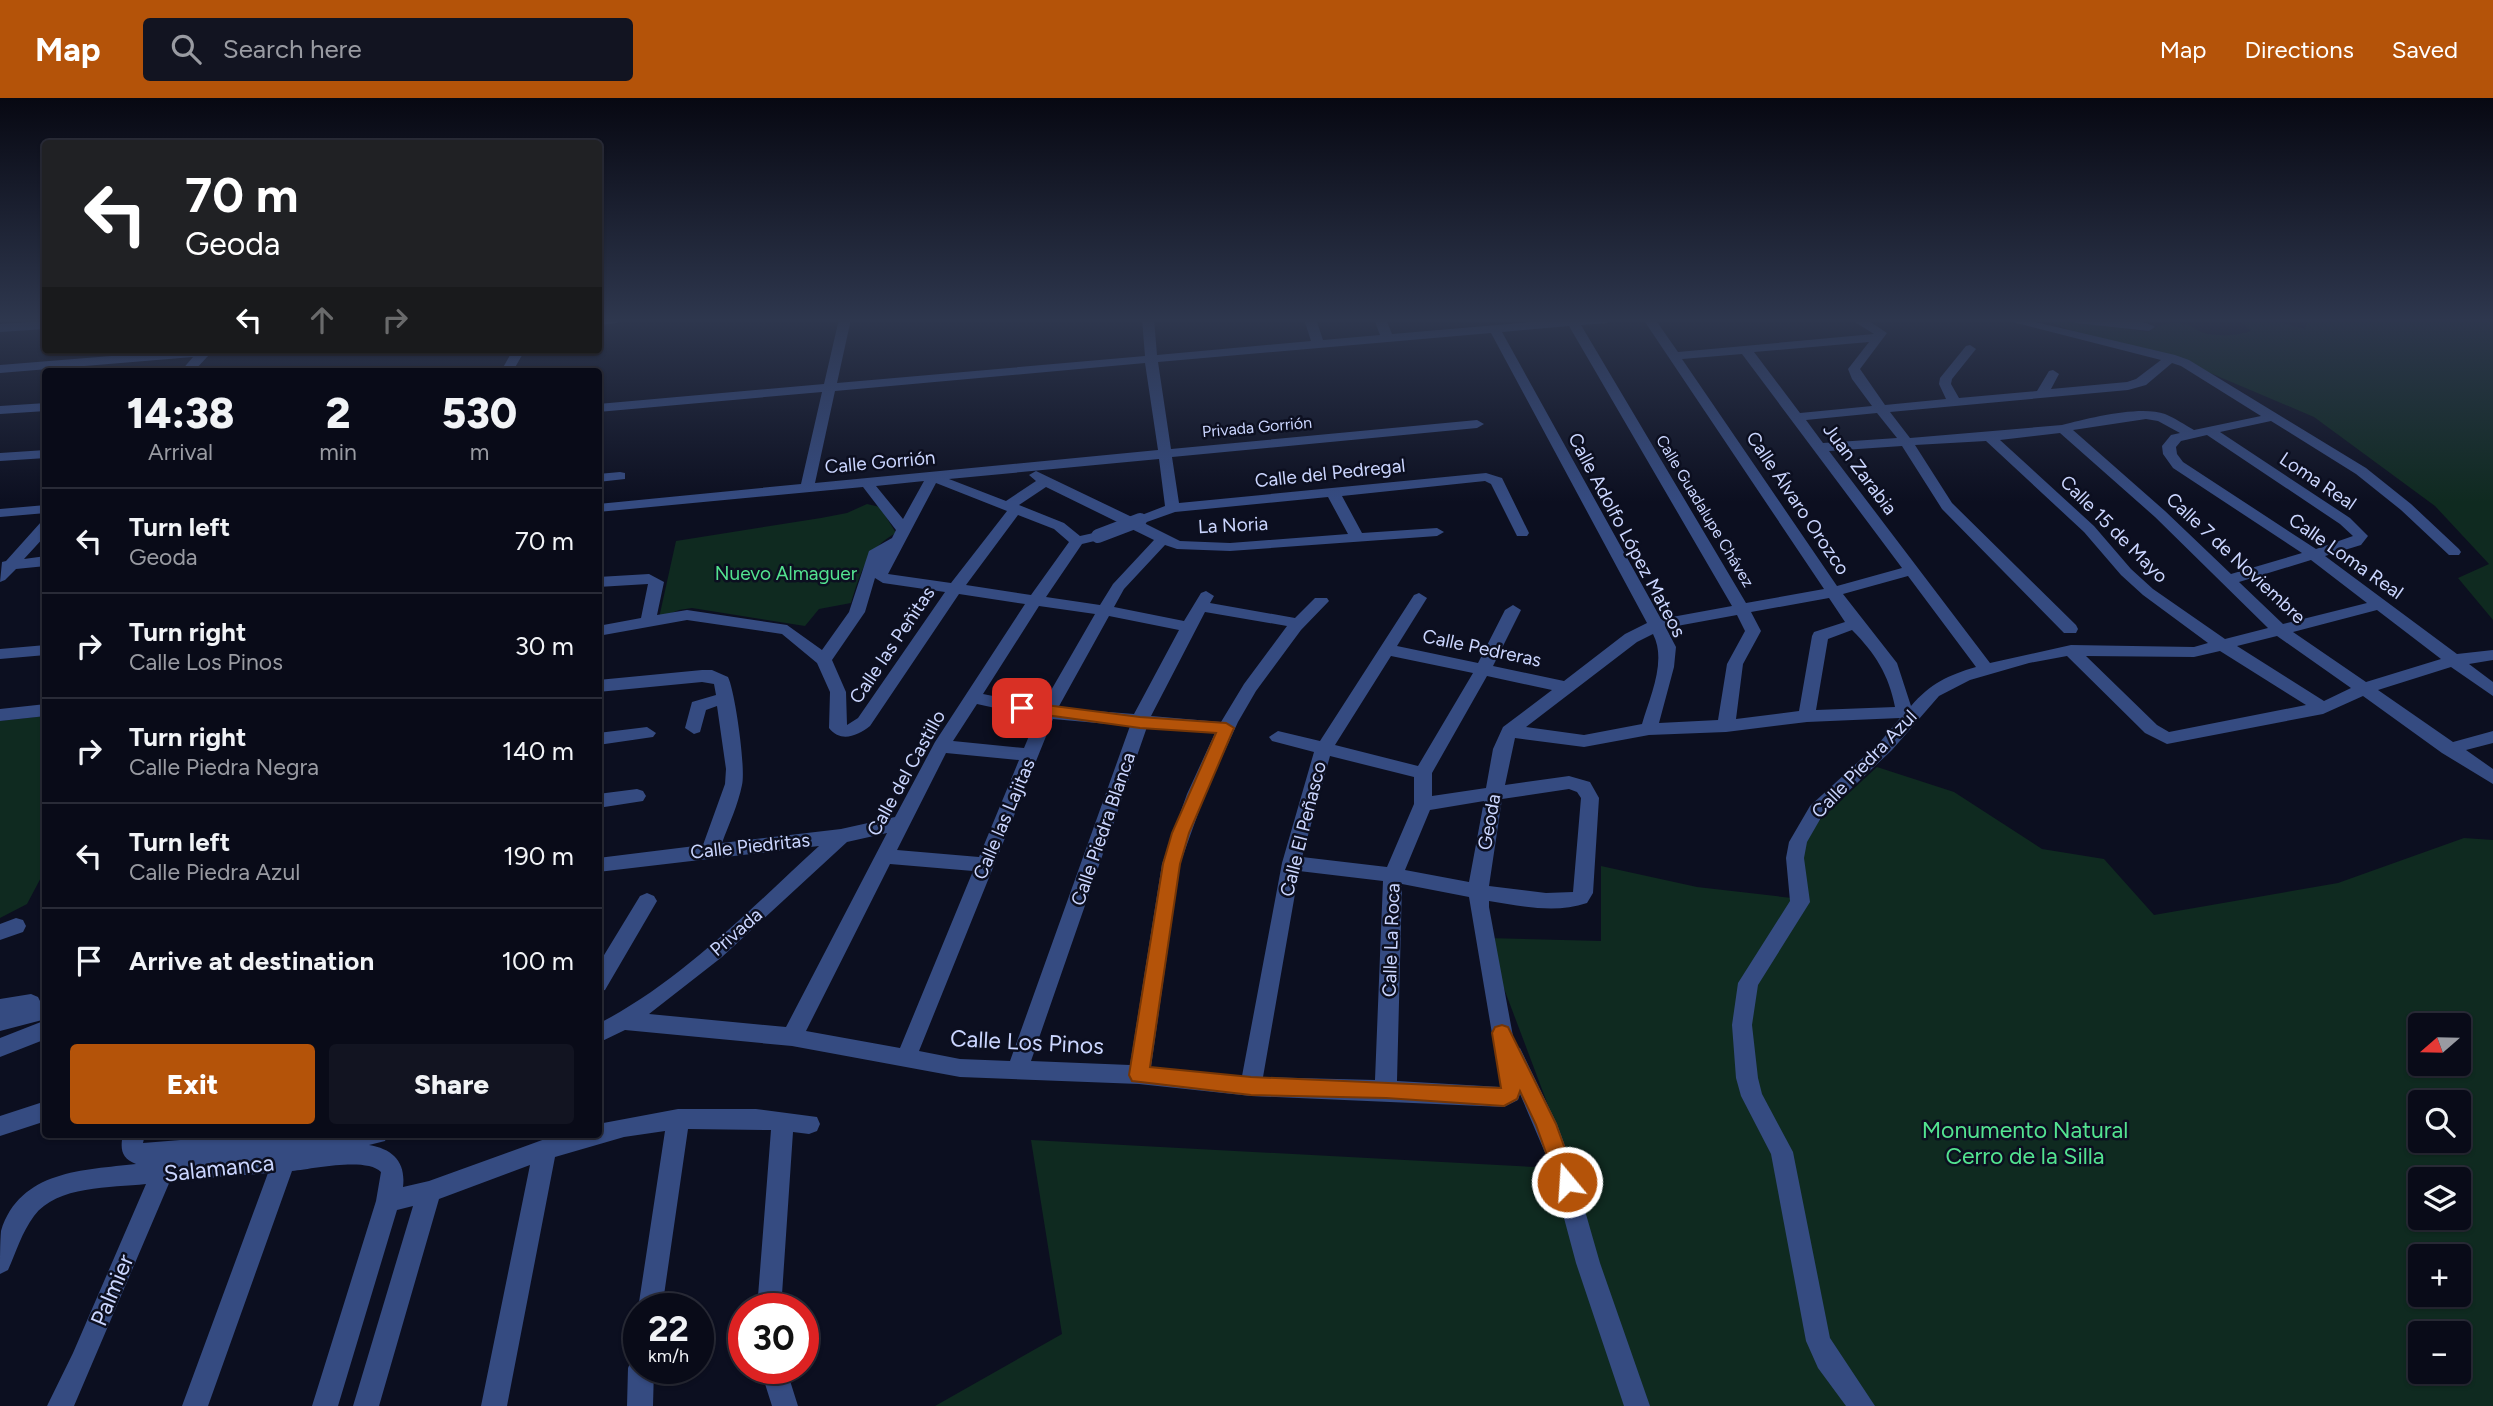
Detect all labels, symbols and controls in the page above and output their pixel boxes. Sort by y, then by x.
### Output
search box [143,18,633,81]
text: Map [35,30,101,69]
icon: search [167,30,205,68]
text: Search here [223,33,362,65]
text: Map [2160,35,2206,64]
text: Directions [2244,35,2354,64]
text: Saved [2392,35,2458,64]
text: 70 m [185,165,298,224]
icon: left [70,168,161,259]
text: Geoda [185,225,280,263]
icon: left [230,301,268,339]
icon: ahead [303,301,341,339]
icon: right [376,301,414,339]
text: 14:38 [127,388,234,439]
text: 2 [326,388,350,439]
text: 530 [442,388,517,439]
street label: Privada Gorrión [1201,413,1313,441]
street label: Juan Zarabia [1818,419,1902,519]
street label: Calle Álvaro Orozco [1741,427,1855,579]
street label: Calle Adolfo López Mateos [1563,429,1691,641]
street label: Calle Guadalupe Chávez [1652,432,1758,591]
text: Arrival [148,438,213,466]
text: min [319,438,357,466]
text: m [470,438,489,466]
street label: Calle Gorrión [824,446,936,478]
street label: Loma Real [2275,447,2361,515]
street label: Calle del Pedregal [1254,454,1406,492]
street label: Calle 15 de Mayo [2055,470,2173,588]
street label: Calle 7 de Noviembre [2162,487,2310,629]
street label: Calle Loma Real [2284,508,2408,604]
text: Turn left [129,511,230,543]
street label: La Noria [1197,512,1269,538]
icon: left [70,522,108,560]
text: 70 m [515,525,574,557]
text: Geoda [129,543,198,571]
park label: Nuevo Almaguer [715,562,858,585]
street label: Calle las Peñitas [844,582,940,708]
text: Turn right [129,616,246,648]
street label: Calle Pedreras [1420,624,1544,672]
icon: right [70,627,108,665]
text: 30 m [515,630,574,662]
text: Calle Los Pinos [129,648,283,676]
pin [992,678,1052,738]
icon: arrive [1003,689,1041,727]
street label: Calle Piedra Azul [1807,705,1921,823]
street label: Calle del Castillo [862,706,950,840]
text: Turn right [129,721,246,753]
icon: right [70,732,108,770]
text: 140 m [502,735,574,767]
street label: Calle Piedra Blanca [1066,749,1140,909]
text: Calle Piedra Negra [129,753,319,781]
street label: Calle las Lajitas [968,755,1040,883]
street label: Calle El Peñasco [1275,759,1331,899]
street label: Geoda [1473,792,1505,852]
text: Turn left [129,826,230,858]
street label: Calle Piedritas [689,828,811,864]
icon: left [70,837,108,875]
text: 190 m [503,840,574,872]
text: Calle Piedra Azul [129,858,300,886]
street label: Calle La Roca [1378,883,1404,997]
street label: Privada [705,903,767,961]
icon: arrive [70,942,108,980]
text: Arrive at destination [129,945,374,977]
text: 100 m [501,945,574,977]
north arrow [2408,1013,2471,1076]
map controls [2408,1013,2471,1384]
street label: Calle Los Pinos [949,1024,1105,1060]
button: Exit [70,1044,315,1124]
button: Share [329,1044,574,1124]
button: search [2408,1090,2471,1153]
park label: Monumento Natural Cerro de la Silla [1922,1116,2128,1170]
position arrow [1530,1145,1604,1219]
street label: Salamanca [162,1148,276,1188]
button: layers [2408,1167,2471,1230]
button: + [2408,1244,2471,1307]
street label: Palmier [84,1250,140,1330]
speed limit sign: 30 [728,1293,819,1384]
text: 22 [648,1308,689,1350]
button: − [2408,1321,2471,1384]
text: km/h [648,1345,689,1367]

